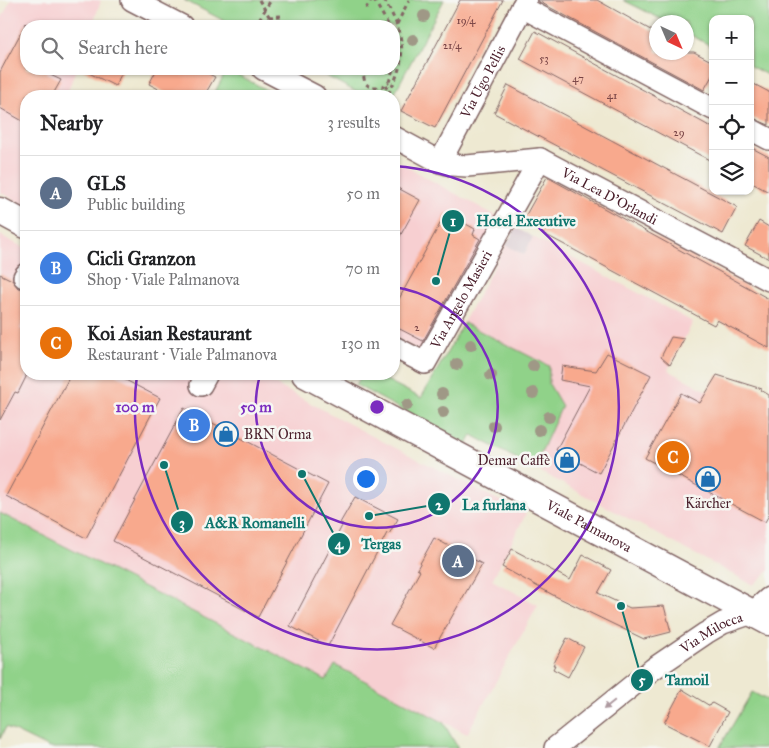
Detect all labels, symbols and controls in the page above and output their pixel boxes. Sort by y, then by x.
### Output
house number: 19/4 [457,14,476,27]
north arrow [649,15,694,60]
map controls [709,15,754,195]
button: + [709,15,754,60]
search box [20,20,400,75]
icon: search [38,34,66,62]
text: Search here [78,36,168,59]
house number: 21/4 [443,39,462,52]
street label: Via Ugo Pellis [456,43,509,122]
house number: 53 [539,52,549,65]
button: − [709,60,754,105]
house number: 47 [572,72,584,85]
house number: 41 [607,89,617,102]
button: locate [709,105,754,150]
text: Nearby [40,110,103,136]
text: 3 results [327,113,380,132]
house number: 29 [673,126,685,139]
button: layers [709,150,754,195]
street label: Via Lea D'Orlandi [558,163,661,229]
text: GLS [87,172,126,195]
text: A [51,184,61,203]
text: 50 m [346,184,380,203]
text: Public building [87,195,185,214]
callout: Hotel Executive [441,206,586,236]
text: 1 [450,212,456,230]
text: Hotel Executive [476,212,577,230]
text: Cicli Granzon [87,247,196,270]
street label: Via Angelo Masieri [426,247,496,353]
text: B [51,259,61,278]
text: 70 m [345,259,380,278]
text: Shop · Viale Palmanova [87,270,240,289]
house number: 2 [414,321,420,334]
text: Koi Asian Restaurant [87,322,252,345]
text: C [51,334,61,353]
text: 130 m [341,334,380,353]
text: Restaurant · Viale Palmanova [87,345,277,364]
text: 100 m [115,398,155,416]
text: 50 m [240,398,272,416]
centre of rings [368,398,386,416]
pin: B [178,406,210,444]
shop icon: BRN Orma [213,421,239,447]
place label: BRN Orma [244,426,312,443]
pin: C [657,438,689,476]
shop icon: Demar Caffè [554,447,580,473]
place label: Demar Caffè [478,452,550,469]
your location [353,466,379,492]
shop icon: Kärcher [695,466,721,492]
callout: La furlana [427,489,536,519]
place label: Kärcher [685,495,732,512]
text: 2 [435,496,443,514]
text: La furlana [462,496,527,514]
street label: Viale Palmanova [542,496,635,556]
callout: A&R Romanelli [169,507,315,537]
text: 3 [179,514,185,533]
text: A&R Romanelli [204,514,306,532]
callout: Tergas [326,529,411,559]
text: 4 [335,535,344,554]
text: Tergas [360,535,401,554]
pin: A [442,542,474,580]
street label: Via Milocca [676,609,745,658]
callout: Tamoil [630,665,719,695]
text: 5 [639,671,646,689]
text: Tamoil [664,671,710,689]
one-way arrow [603,700,616,711]

